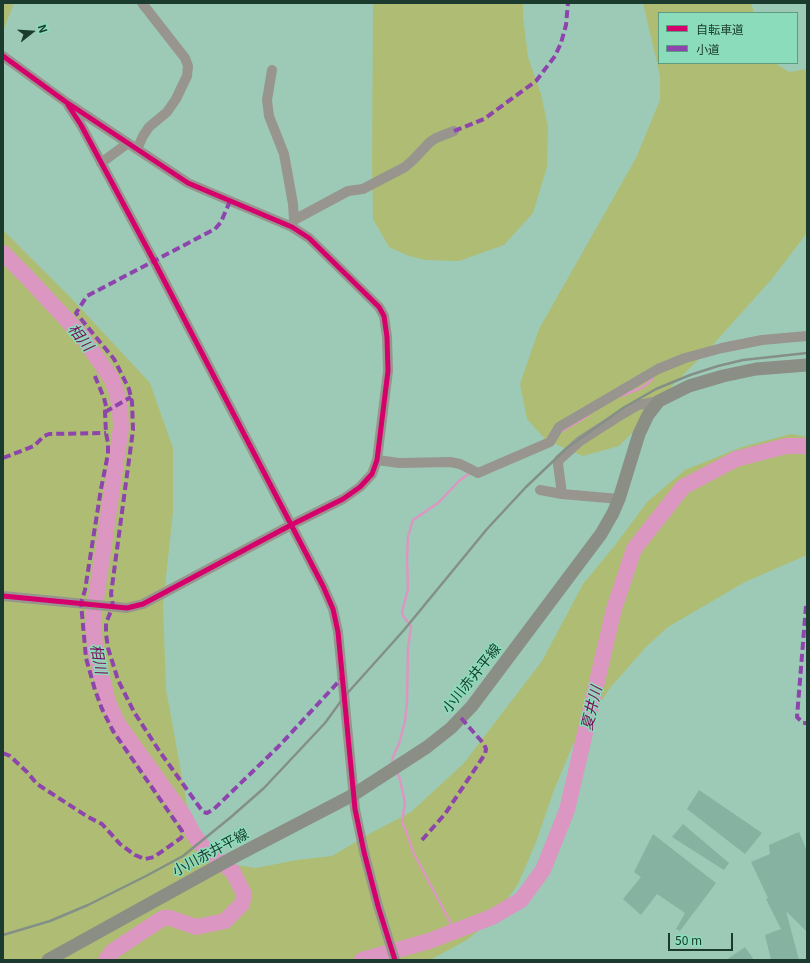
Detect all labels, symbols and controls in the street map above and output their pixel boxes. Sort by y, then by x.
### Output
north arrow [12,12,52,52]
legend [658,12,798,64]
text: 自転車道 [696,20,744,37]
text: N [35,22,52,35]
text: 小道 [696,40,720,57]
water label: 相川 [65,320,97,354]
street label: 小川赤井平線 [438,640,504,716]
water label: 相川 [87,643,111,675]
water label: 夏井川 [577,684,605,732]
street label: 小川赤井平線 [169,825,251,879]
scale bar [670,925,735,951]
text: 50 m [675,931,702,948]

